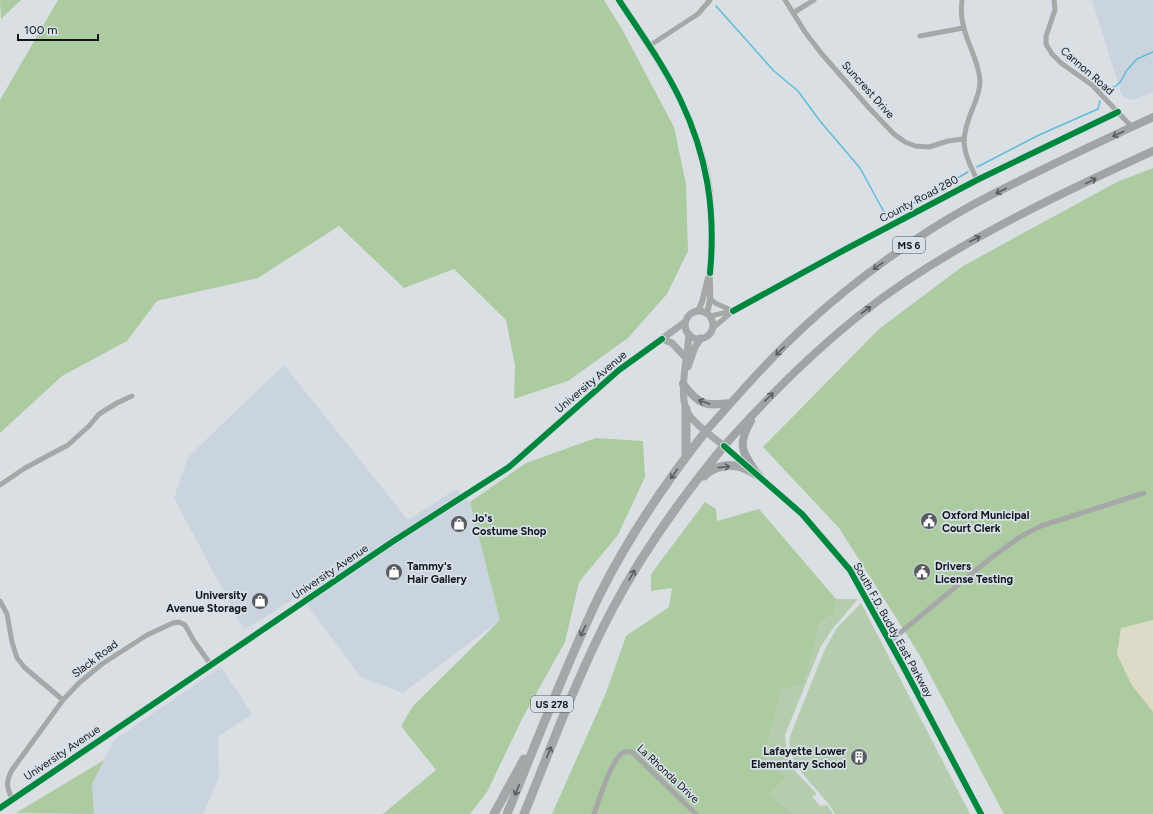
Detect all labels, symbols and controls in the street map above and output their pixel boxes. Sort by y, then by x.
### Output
scale bar [18,16,98,42]
text: 100 m [24,23,58,37]
street label: Cannon Road [1058,44,1116,98]
street label: Suncrest Drive [839,59,897,121]
one-way arrow [1112,131,1124,138]
street label: County Road 280 [877,173,961,225]
one-way arrow [1085,177,1097,184]
one-way arrow [995,187,1007,195]
one-way arrow [968,235,980,242]
road number: MS 6 [893,237,925,253]
one-way arrow [873,262,884,270]
one-way arrow [861,306,872,315]
one-way arrow [775,346,785,355]
street label: University Avenue [553,348,629,416]
one-way arrow [764,392,774,402]
one-way arrow [697,398,710,405]
one-way arrow [718,463,731,471]
one-way arrow [670,468,678,479]
place label: Oxford Municipal Court Clerk [942,509,1030,535]
public building icon: Oxford Municipal Court Clerk [919,511,939,531]
place label: Jo's Costume Shop [472,512,547,538]
shop icon: Jo's Costume Shop [449,514,469,534]
street label: University Avenue [289,542,371,602]
place label: Tammy's Hair Gallery [407,560,467,586]
street label: South F.D. Buddy East Parkway [850,560,936,700]
place label: Drivers License Testing [935,560,1013,586]
shop icon: Tammy's Hair Gallery [384,562,404,582]
public building icon: Drivers License Testing [912,562,932,582]
one-way arrow [629,569,637,581]
place label: University Avenue Storage [166,589,248,615]
shop icon: University Avenue Storage [250,591,270,611]
one-way arrow [579,625,586,637]
street label: Slack Road [69,638,121,680]
road number: US 278 [531,696,573,712]
street label: University Avenue [21,723,103,783]
street label: La Rhonda Drive [634,742,702,806]
place label: Lafayette Lower Elementary School [751,745,847,771]
one-way arrow [546,746,553,758]
building icon: Lafayette Lower Elementary School [849,747,869,767]
one-way arrow [513,783,520,795]

